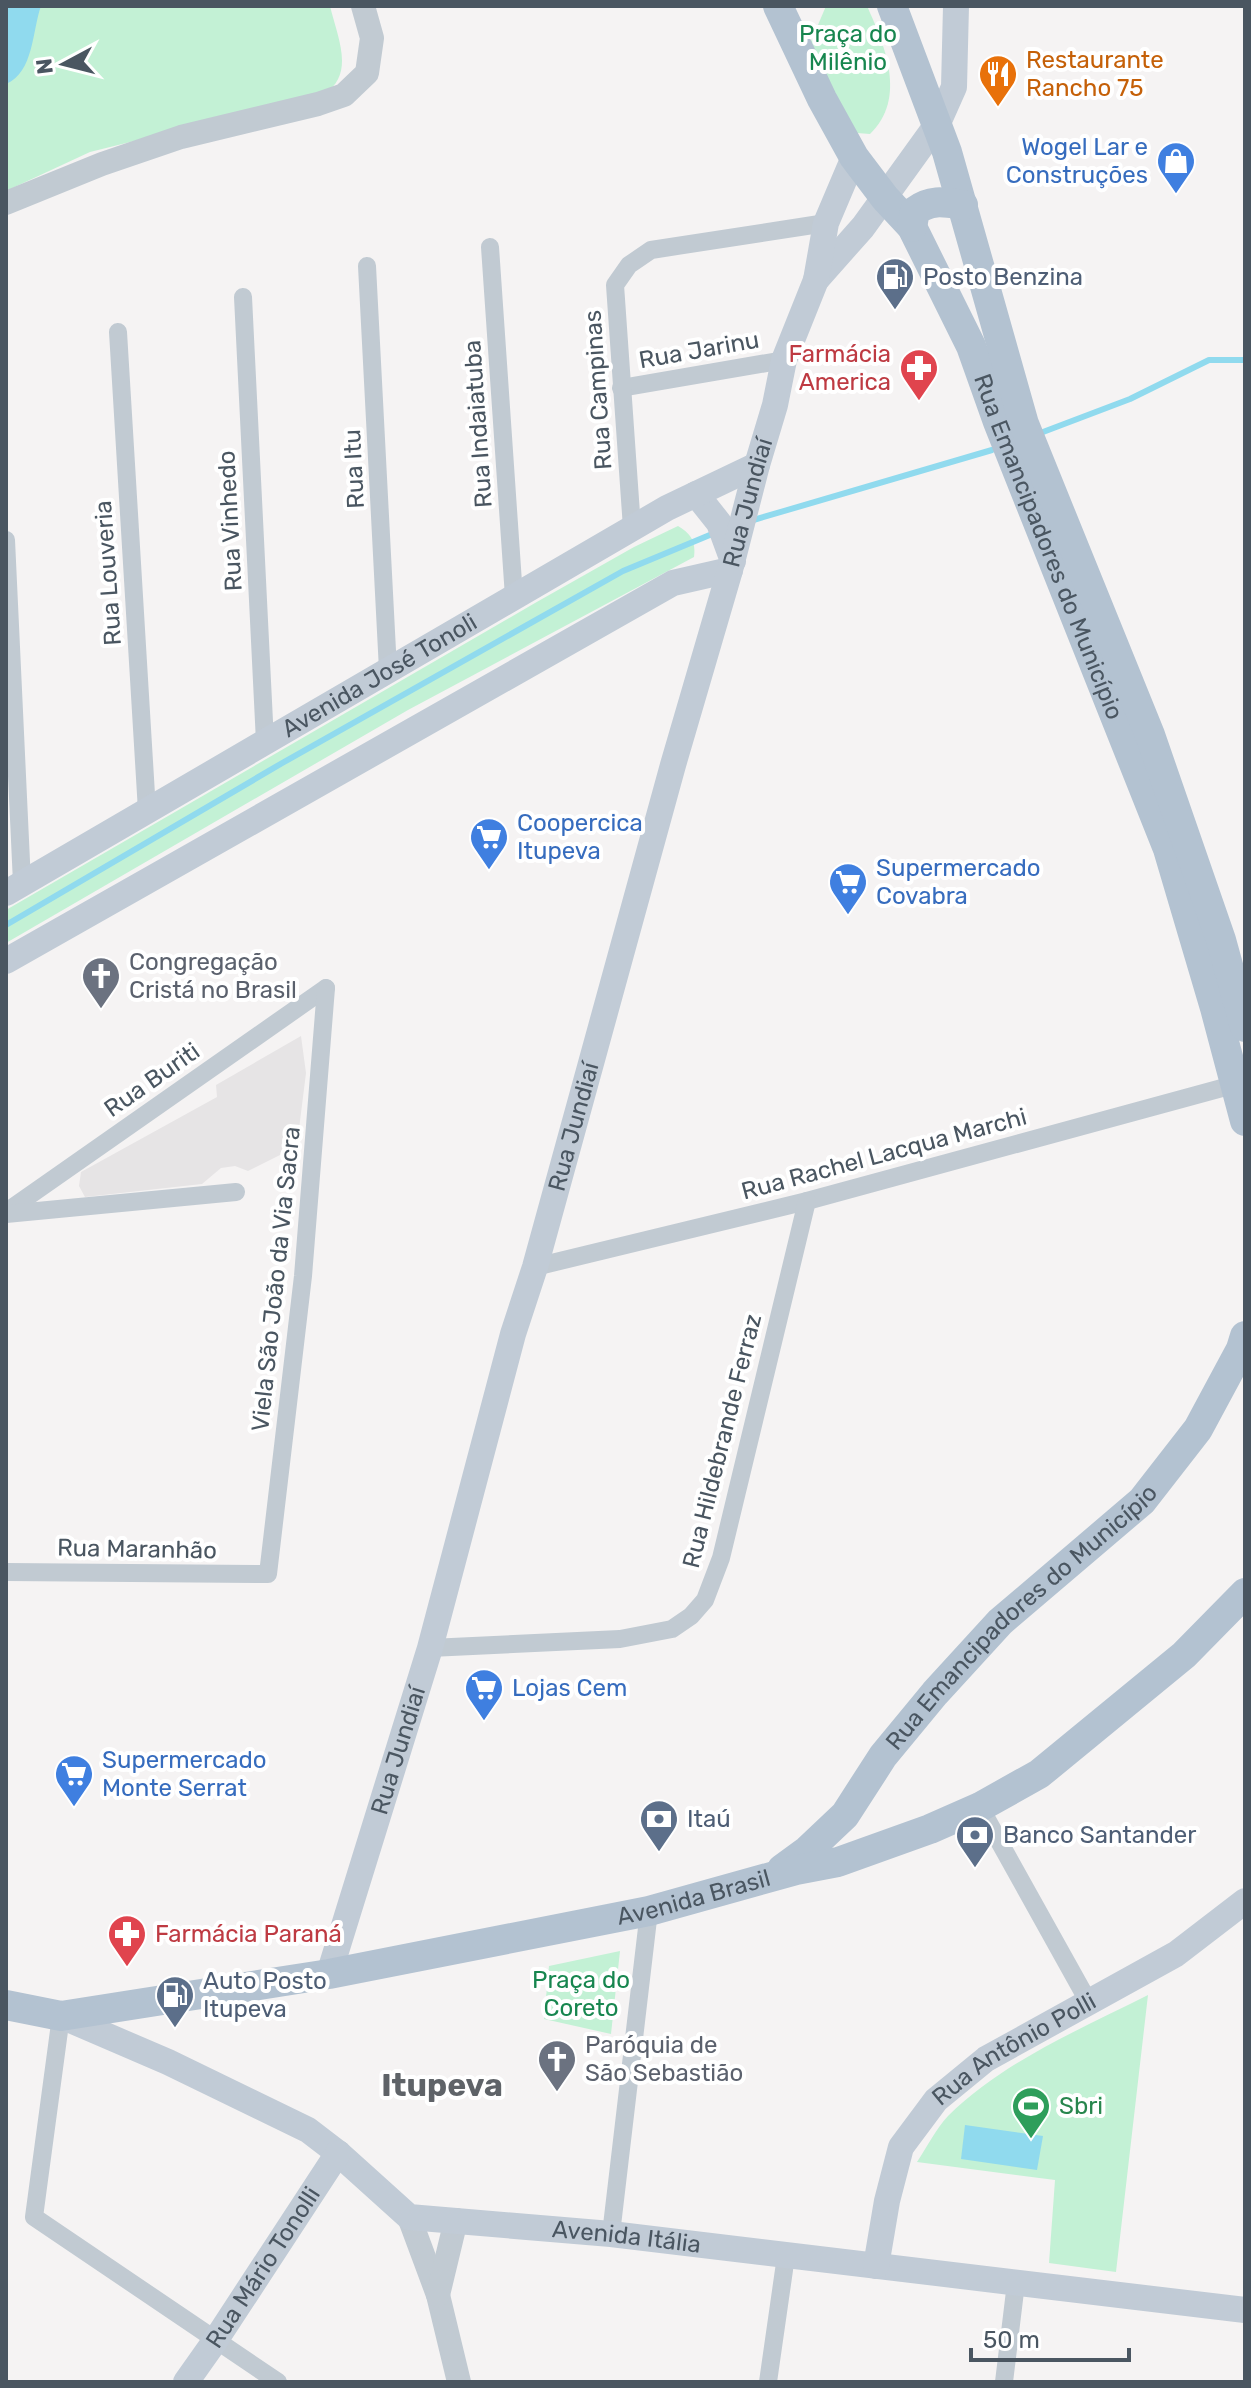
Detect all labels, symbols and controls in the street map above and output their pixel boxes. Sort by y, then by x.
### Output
park label: Praça do Milênio [799,20,897,76]
north arrow [24,24,104,104]
place label: Restaurante Rancho 75 [1026,46,1164,102]
restaurant icon: Restaurante Rancho 75 [977,53,1019,108]
text: N [30,57,59,76]
place label: Wogel Lar e Construções [1006,133,1148,189]
shop icon: Wogel Lar e Construções [1155,140,1197,195]
fuel station icon: Posto Benzina [874,256,916,311]
place label: Posto Benzina [923,263,1083,291]
street label: Rua Campinas [578,309,618,471]
street label: Rua Jarinu [637,326,761,374]
street label: Rua Indaiatuba [458,339,498,509]
place label: Farmácia America [788,340,891,396]
pharmacy icon: Farmácia America [898,347,940,402]
street label: Rua Emancipadores do Município [968,370,1129,723]
street label: Rua Itu [338,428,370,510]
street label: Rua Jundiaí [717,433,779,570]
street label: Rua Vinhedo [212,450,248,592]
street label: Rua Louveria [89,500,127,646]
street label: Avenida José Tonoli [277,608,482,743]
place label: Coopercica Itupeva [517,809,643,865]
supermarket icon: Coopercica Itupeva [468,816,510,871]
place label: Supermercado Covabra [876,854,1040,910]
supermarket icon: Supermercado Covabra [827,861,869,916]
place label: Congregação Cristá no Brasil [129,948,297,1004]
church icon: Congregação Cristá no Brasil [80,955,122,1010]
street label: Rua Buriti [99,1037,205,1123]
street label: Rua Jundiaí [542,1058,605,1194]
street label: Rua Rachel Lacqua Marchi [738,1102,1030,1206]
street label: Viela São João da Via Sacra [246,1125,306,1433]
street label: Rua Hildebrande Ferraz [677,1311,767,1571]
street label: Rua Emancipadores do Município [880,1479,1163,1756]
street label: Rua Maranhão [57,1534,217,1564]
supermarket icon: Lojas Cem [463,1667,505,1722]
place label: Lojas Cem [512,1674,627,1702]
street label: Rua Jundiaí [365,1682,432,1818]
place label: Supermercado Monte Serrat [102,1746,266,1802]
supermarket icon: Supermercado Monte Serrat [53,1753,95,1808]
bank icon: Itaú [638,1798,680,1853]
place label: Itaú [687,1805,731,1833]
bank icon: Banco Santander [954,1814,996,1869]
place label: Banco Santander [1003,1821,1196,1849]
street label: Avenida Brasil [615,1864,773,1931]
pharmacy icon: Farmácia Paraná [106,1913,148,1968]
place label: Farmácia Paraná [155,1920,342,1948]
park label: Praça do Coreto [532,1966,630,2022]
place label: Auto Posto Itupeva [203,1967,327,2023]
fuel station icon: Auto Posto Itupeva [154,1974,196,2029]
street label: Rua Antônio Polli [927,1987,1101,2111]
place label: Paróquia de São Sebastião [585,2031,743,2087]
church icon: Paróquia de São Sebastião [536,2038,578,2093]
district label: Itupeva [381,2066,503,2104]
sports icon: Sbri [1010,2085,1052,2140]
place label: Sbri [1059,2092,1103,2120]
street label: Rua Mário Tonolli [200,2182,326,2353]
street label: Avenida Itália [551,2215,703,2259]
scale bar [971,2312,1129,2362]
text: 50 m [983,2326,1040,2354]

